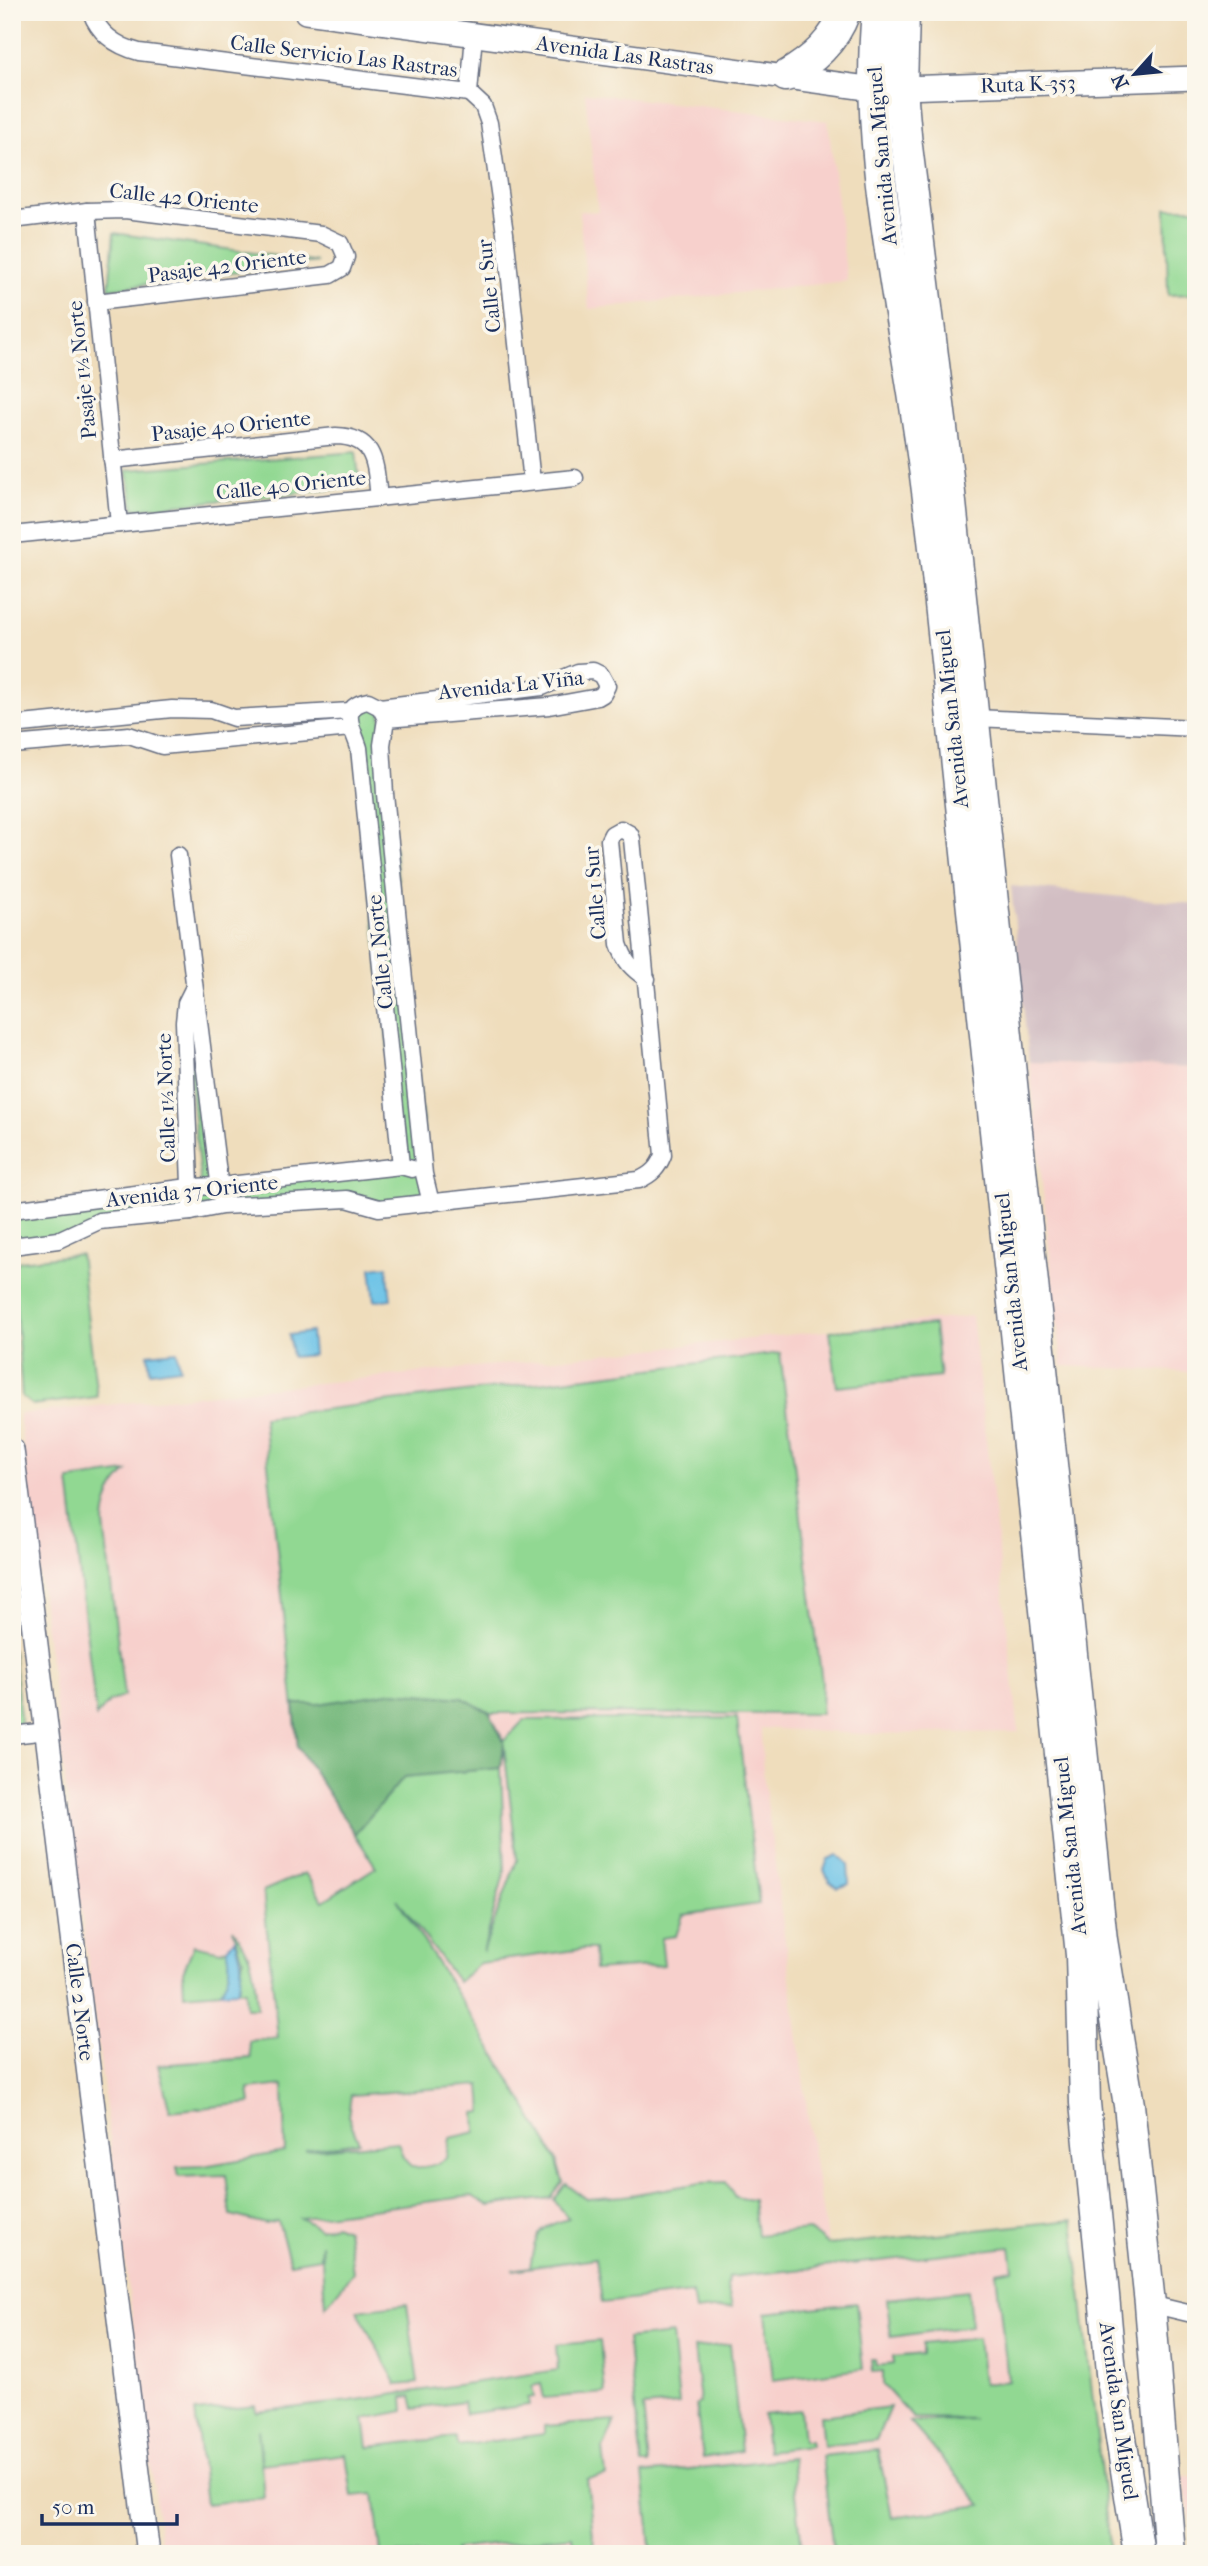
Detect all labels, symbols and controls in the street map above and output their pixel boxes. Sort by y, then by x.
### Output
street label: Calle Servicio Las Rastras [229,30,459,82]
street label: Avenida Las Rastras [534,31,716,79]
north arrow [1100,38,1170,108]
street label: Avenida San Miguel [862,65,902,248]
text: N [1107,69,1134,93]
street label: Ruta K-353 [980,70,1076,98]
street label: Calle 42 Oriente [108,178,260,218]
street label: Calle 1 Sur [472,238,506,334]
street label: Pasaje 42 Oriente [146,244,308,288]
street label: Pasaje 1½ Norte [63,300,101,440]
street label: Pasaje 40 Oriente [150,406,312,446]
street label: Calle 40 Oriente [215,465,367,505]
street label: Avenida San Miguel [931,628,973,811]
street label: Avenida La Viña [436,665,585,705]
street label: Calle 1 Sur [579,845,611,941]
street label: Calle 1 Norte [362,893,398,1011]
street label: Calle 1½ Norte [152,1033,180,1163]
street label: Avenida 37 Oriente [104,1170,279,1212]
street label: Avenida San Miguel [990,1191,1032,1374]
street label: Avenida San Miguel [1049,1755,1091,1938]
street label: Calle 2 Norte [61,1942,99,2062]
street label: Avenida San Miguel [1094,2319,1143,2502]
scale bar [42,2482,177,2526]
text: 50 m [52,2495,95,2519]

